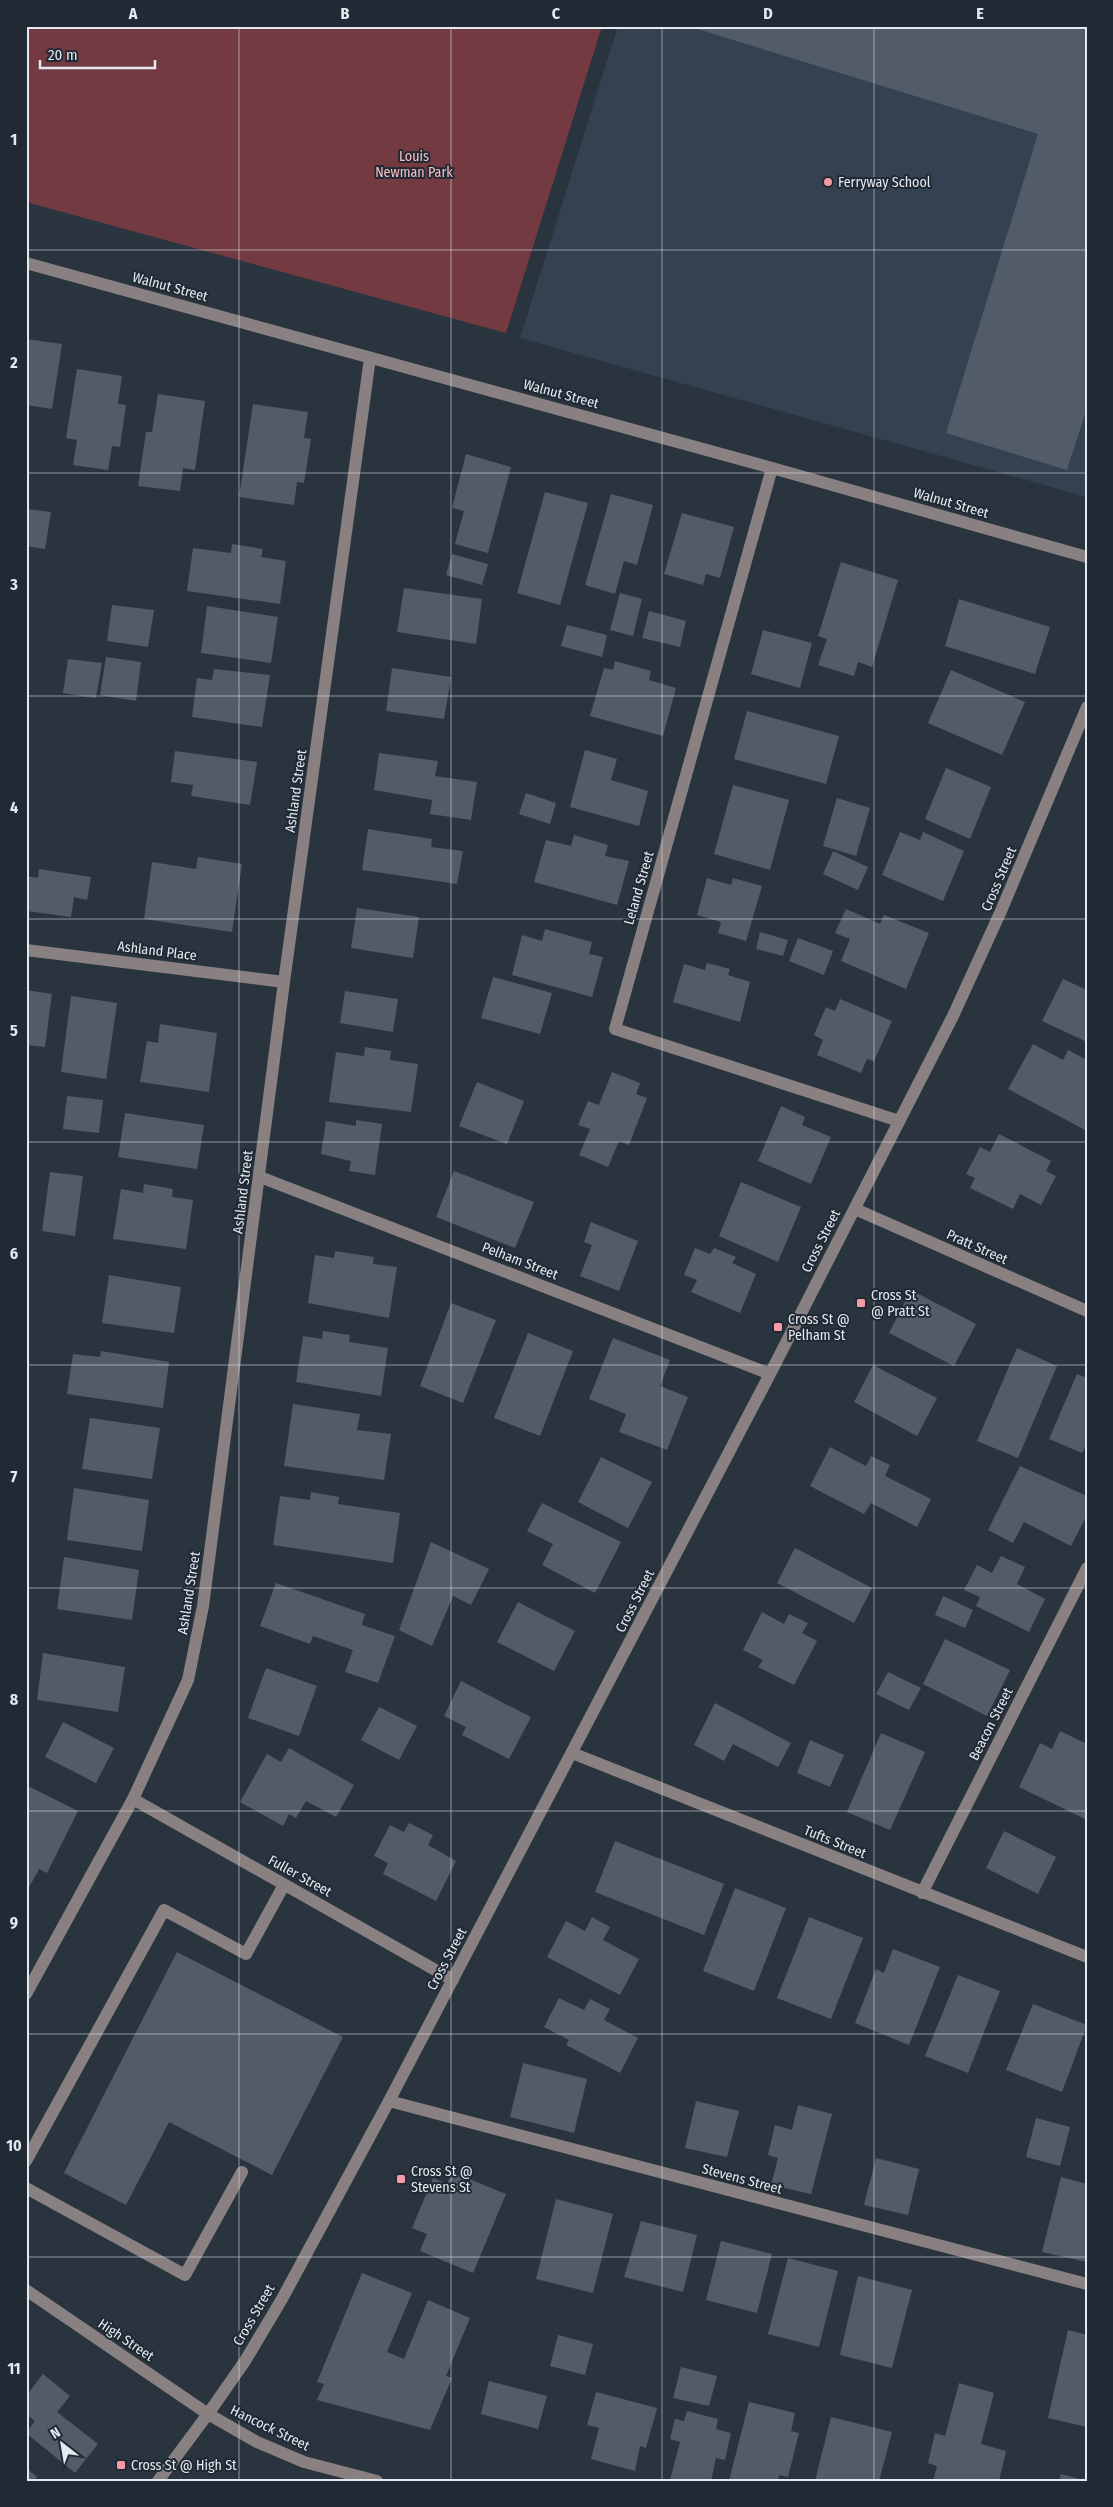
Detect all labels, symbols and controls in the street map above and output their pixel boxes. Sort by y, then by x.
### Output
text: A [128,4,138,23]
text: B [341,4,350,23]
text: C [552,4,561,23]
text: D [763,4,773,23]
text: E [976,4,984,23]
scale bar [40,38,155,70]
text: 20 m [48,46,78,64]
text: 1 [11,130,17,149]
park label: Louis Newman Park [375,148,453,181]
place label: Ferryway School [838,174,931,191]
marker: Ferryway School [822,176,834,188]
street label: Walnut Street [130,269,210,305]
text: 2 [9,353,18,372]
street label: Walnut Street [521,376,601,412]
street label: Walnut Street [911,484,991,522]
text: 3 [9,575,18,594]
street label: Ashland Street [282,748,310,834]
text: 4 [10,798,18,817]
street label: Cross Street [978,844,1020,914]
street label: Leland Street [620,849,658,927]
street label: Ashland Place [116,938,198,964]
text: 5 [10,1021,18,1040]
street label: Ashland Street [229,1149,257,1235]
street label: Cross Street [798,1206,844,1275]
street label: Pratt Street [944,1226,1011,1268]
street label: Pelham Street [480,1239,561,1283]
text: 6 [10,1244,18,1263]
place label: Cross St @ Pratt St [871,1287,930,1320]
marker: Cross St @ Pratt St [855,1297,867,1309]
place label: Cross St @ Pelham St [788,1311,850,1344]
marker: Cross St @ Pelham St [772,1321,784,1333]
text: 7 [11,1467,18,1486]
street label: Ashland Street [174,1550,204,1636]
street label: Cross Street [612,1566,658,1635]
street label: Beacon Street [965,1684,1017,1763]
text: 8 [10,1690,19,1709]
street label: Tufts Street [801,1822,869,1862]
street label: Fuller Street [265,1852,335,1901]
text: 9 [10,1913,18,1932]
street label: Cross Street [423,1924,471,1993]
text: 10 [6,2136,22,2155]
street label: Stevens Street [700,2160,784,2198]
place label: Cross St @ Stevens St [411,2163,473,2196]
marker: Cross St @ Stevens St [395,2173,407,2185]
street label: Cross Street [230,2281,279,2349]
street label: High Street [95,2315,158,2365]
text: 11 [7,2359,21,2378]
street label: Hancock Street [228,2402,313,2455]
north arrow [38,2420,88,2470]
text: N [48,2424,64,2443]
place label: Cross St @ High St [131,2457,237,2474]
marker: Cross St @ High St [115,2459,127,2471]

